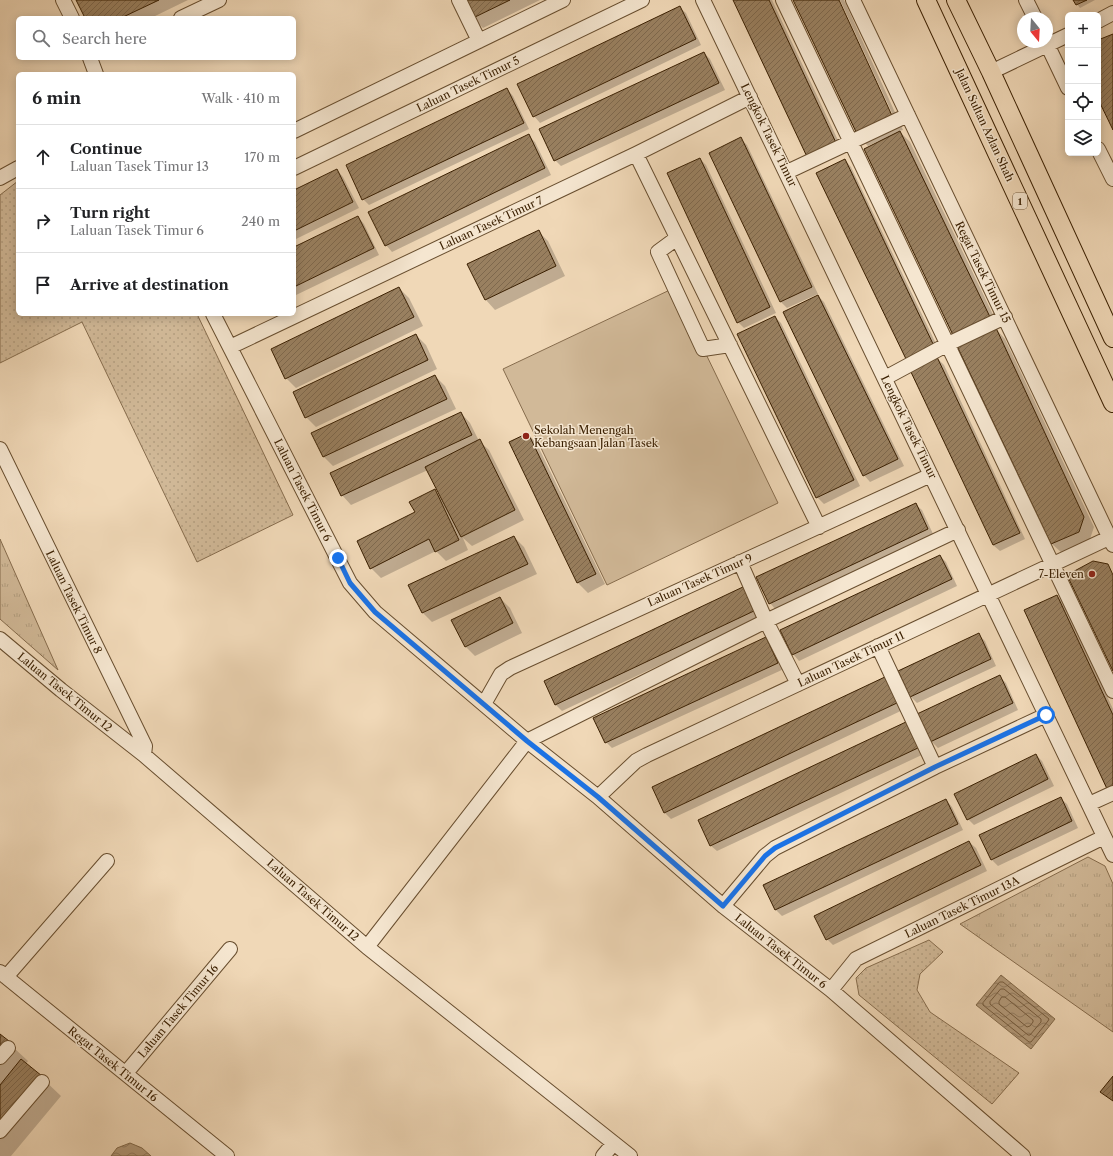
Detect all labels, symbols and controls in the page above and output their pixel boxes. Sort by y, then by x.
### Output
north arrow [1017,12,1053,48]
map controls [1065,12,1101,156]
button: + [1065,12,1101,48]
search box [16,16,296,60]
icon: search [30,27,52,49]
text: Search here [62,29,147,48]
button: − [1065,48,1101,84]
street label: Laluan Tasek Timur 5 [414,53,522,115]
street label: Jalan Sultan Azlan Shah [952,64,1017,184]
street label: Lengkok Tasek Timur [738,81,800,189]
button: locate [1065,84,1101,120]
text: 6 min [32,88,81,108]
text: Walk · 410 m [202,90,280,106]
button: layers [1065,120,1101,156]
text: Continue [70,139,142,158]
icon: ahead [32,146,54,168]
text: 170 m [244,149,280,165]
text: Laluan Tasek Timur 13 [70,158,209,174]
street label: Laluan Tasek Timur 7 [437,193,545,253]
road number: 1 [1013,193,1027,209]
text: Turn right [70,203,150,222]
icon: right [32,210,54,232]
text: 240 m [241,213,280,229]
street label: Regat Tasek Timur 15 [952,219,1014,325]
text: Laluan Tasek Timur 6 [70,222,204,238]
icon: arrive [32,274,54,296]
text: Arrive at destination [70,275,229,294]
street label: Lengkok Tasek Timur [878,373,940,481]
place label: Sekolah Menengah Kebangsaan Jalan Tasek [534,423,659,450]
marker: Sekolah Menengah Kebangsaan Jalan Tasek [521,431,531,441]
street label: Laluan Tasek Timur 6 [271,436,335,544]
street label: Laluan Tasek Timur 8 [43,548,105,656]
route end [329,549,347,567]
street label: Laluan Tasek Timur 9 [645,551,755,609]
place label: 7-Eleven [1038,567,1084,581]
marker: 7-Eleven [1087,569,1097,579]
street label: Laluan Tasek Timur 11 [795,628,907,690]
street label: Laluan Tasek Timur 12 [15,649,115,735]
route start [1037,706,1055,724]
street label: Laluan Tasek Timur 12 [264,856,362,944]
street label: Laluan Tasek Timur 13A [902,873,1022,941]
street label: Laluan Tasek Timur 6 [732,911,830,992]
street label: Laluan Tasek Timur 16 [135,961,222,1061]
street label: Regat Tasek Timur 16 [65,1023,161,1105]

